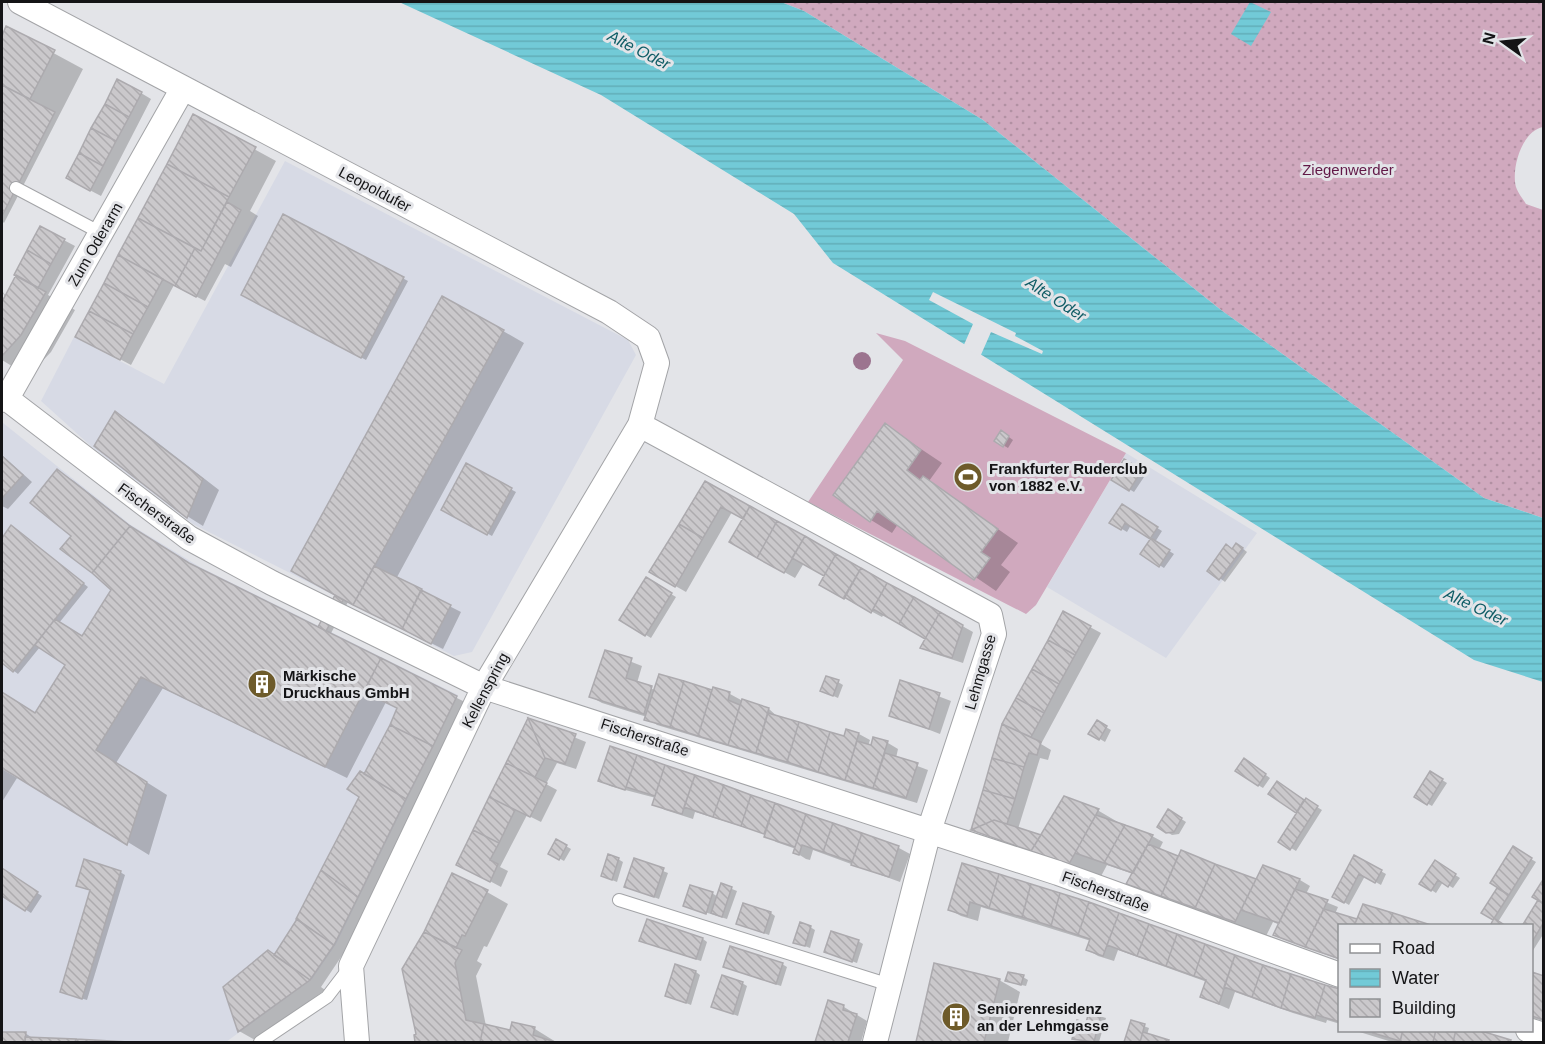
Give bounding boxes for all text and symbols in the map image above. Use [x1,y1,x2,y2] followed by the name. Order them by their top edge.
[1473,12,1533,72] north arrow
[604,27,674,73] water label: Alte Oder
[1479,30,1499,46] text: N
[1302,161,1394,178] park label: Ziegenwerder
[336,163,414,215] street label: Leopoldufer
[64,199,126,289] street label: Zum Oderarm
[1022,273,1090,325] water label: Alte Oder
[989,460,1147,494] place label: Frankfurter Ruderclub von 1882 e.V.
[952,461,984,493] sports icon: Frankfurter Ruderclub von 1882 e.V.
[115,479,199,547] street label: Fischerstraße
[1441,585,1511,629] water label: Alte Oder
[961,632,999,712] street label: Lehmgasse
[458,650,512,730] street label: Kellenspring
[283,667,410,701] place label: Märkische Druckhaus GmbH
[246,668,278,700] building icon: Märkische Druckhaus GmbH
[599,715,691,759] street label: Fischerstraße
[1060,867,1152,915] street label: Fischerstraße
[1338,924,1533,1032] legend
[1392,938,1435,958] text: Road
[1392,968,1439,988] text: Water
[1392,998,1456,1018] text: Building
[977,1000,1109,1034] place label: Seniorenresidenz an der Lehmgasse
[940,1001,972,1033] building icon: Seniorenresidenz an der Lehmgasse

